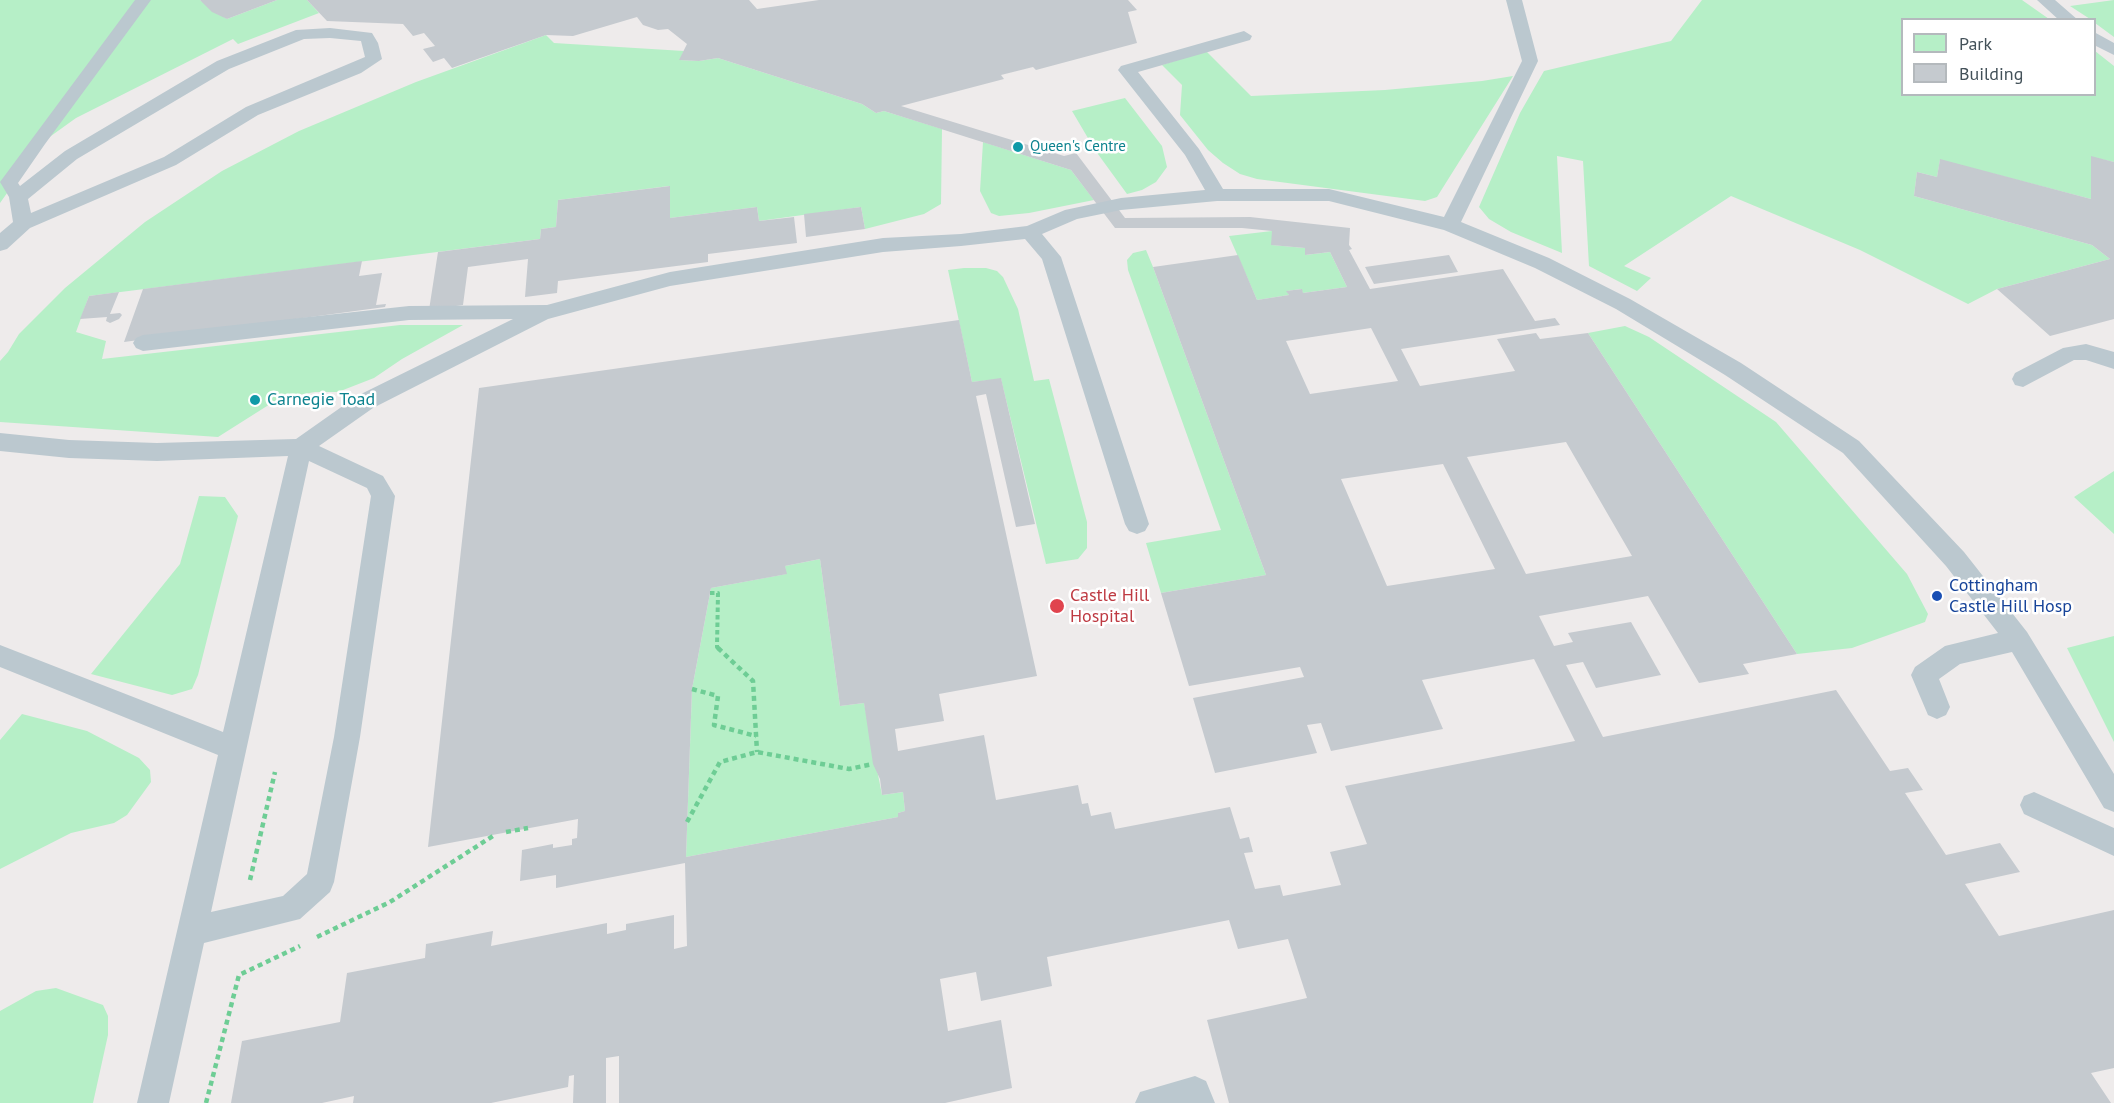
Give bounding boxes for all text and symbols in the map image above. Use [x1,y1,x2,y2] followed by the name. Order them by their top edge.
[1901,18,2096,96] legend
[1959,32,1992,55] text: Park
[1959,62,2023,85] text: Building
[1030,138,1126,156] place label: Queen's Centre
[1011,140,1025,154] marker: Queen's Centre
[267,389,375,411] place label: Carnegie Toad
[248,393,262,407] marker: Carnegie Toad
[1949,575,2072,618] place label: Cottingham Castle Hill Hosp
[1070,585,1149,628] place label: Castle Hill Hospital
[1930,589,1944,603] marker: Cottingham Castle Hill Hosp
[1048,597,1066,615] marker: Castle Hill Hospital

